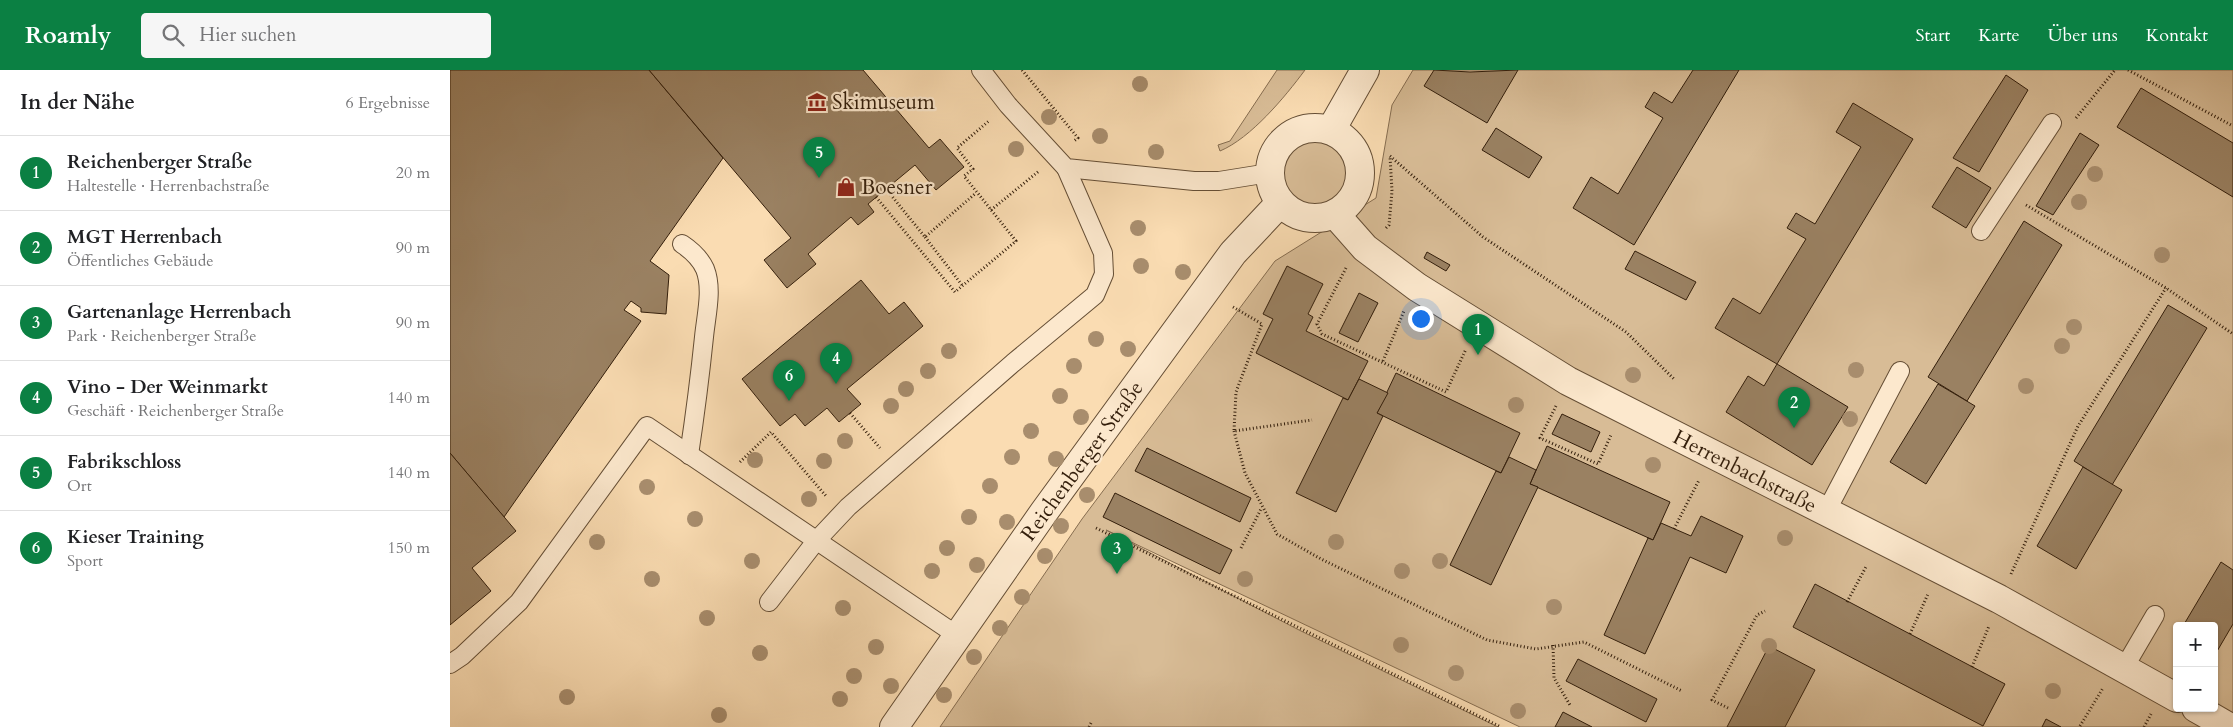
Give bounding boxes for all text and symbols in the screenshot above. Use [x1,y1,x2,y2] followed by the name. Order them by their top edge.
[141,13,491,58] search box
[25,19,111,52] text: Roamly
[159,21,187,49] icon: search
[199,22,297,48] text: Hier suchen
[1915,23,1950,48] text: Start
[1978,23,2020,48] text: Karte
[2048,23,2118,48] text: Über uns
[2146,23,2208,48] text: Kontakt
[20,88,135,117] text: In der Nähe
[832,88,935,117] place label: Skimuseum
[806,91,828,113] museum icon: Skimuseum
[345,92,430,114] text: 6 Ergebnisse
[803,137,835,178] pin: 5
[67,149,253,175] text: Reichenberger Straße
[32,162,40,184] text: 1
[396,162,430,184] text: 20 m
[861,173,933,202] place label: Boesner
[67,175,270,197] text: Haltestelle · Herrenbachstraße
[835,176,857,198] shop icon: Boesner
[67,224,222,250] text: MGT Herrenbach
[32,237,40,259] text: 2
[396,237,430,259] text: 90 m
[67,250,214,272] text: Öffentliches Gebäude
[67,299,291,325] text: Gartenanlage Herrenbach
[1408,306,1434,332] your location
[32,312,40,334] text: 3
[396,312,430,334] text: 90 m
[1462,314,1494,355] pin: 1
[67,325,256,347] text: Park · Reichenberger Straße
[820,343,852,384] pin: 4
[773,360,805,401] pin: 6
[67,374,268,400] text: Vino - Der Weinmarkt
[1014,375,1150,547] street label: Reichenberger Straße
[32,387,40,409] text: 4
[388,387,430,409] text: 140 m
[1778,387,1810,428] pin: 2
[67,400,284,422] text: Geschäft · Reichenberger Straße
[1668,423,1822,520] street label: Herrenbachstraße
[67,449,181,475] text: Fabrikschloss
[32,462,40,484] text: 5
[388,462,430,484] text: 140 m
[67,475,92,497] text: Ort
[67,524,204,550] text: Kieser Training
[1101,533,1133,574] pin: 3
[32,537,40,559] text: 6
[388,537,430,559] text: 150 m
[67,550,103,572] text: Sport
[2173,622,2218,712] map controls
[2173,622,2218,667] button: +
[2173,667,2218,712] button: −

